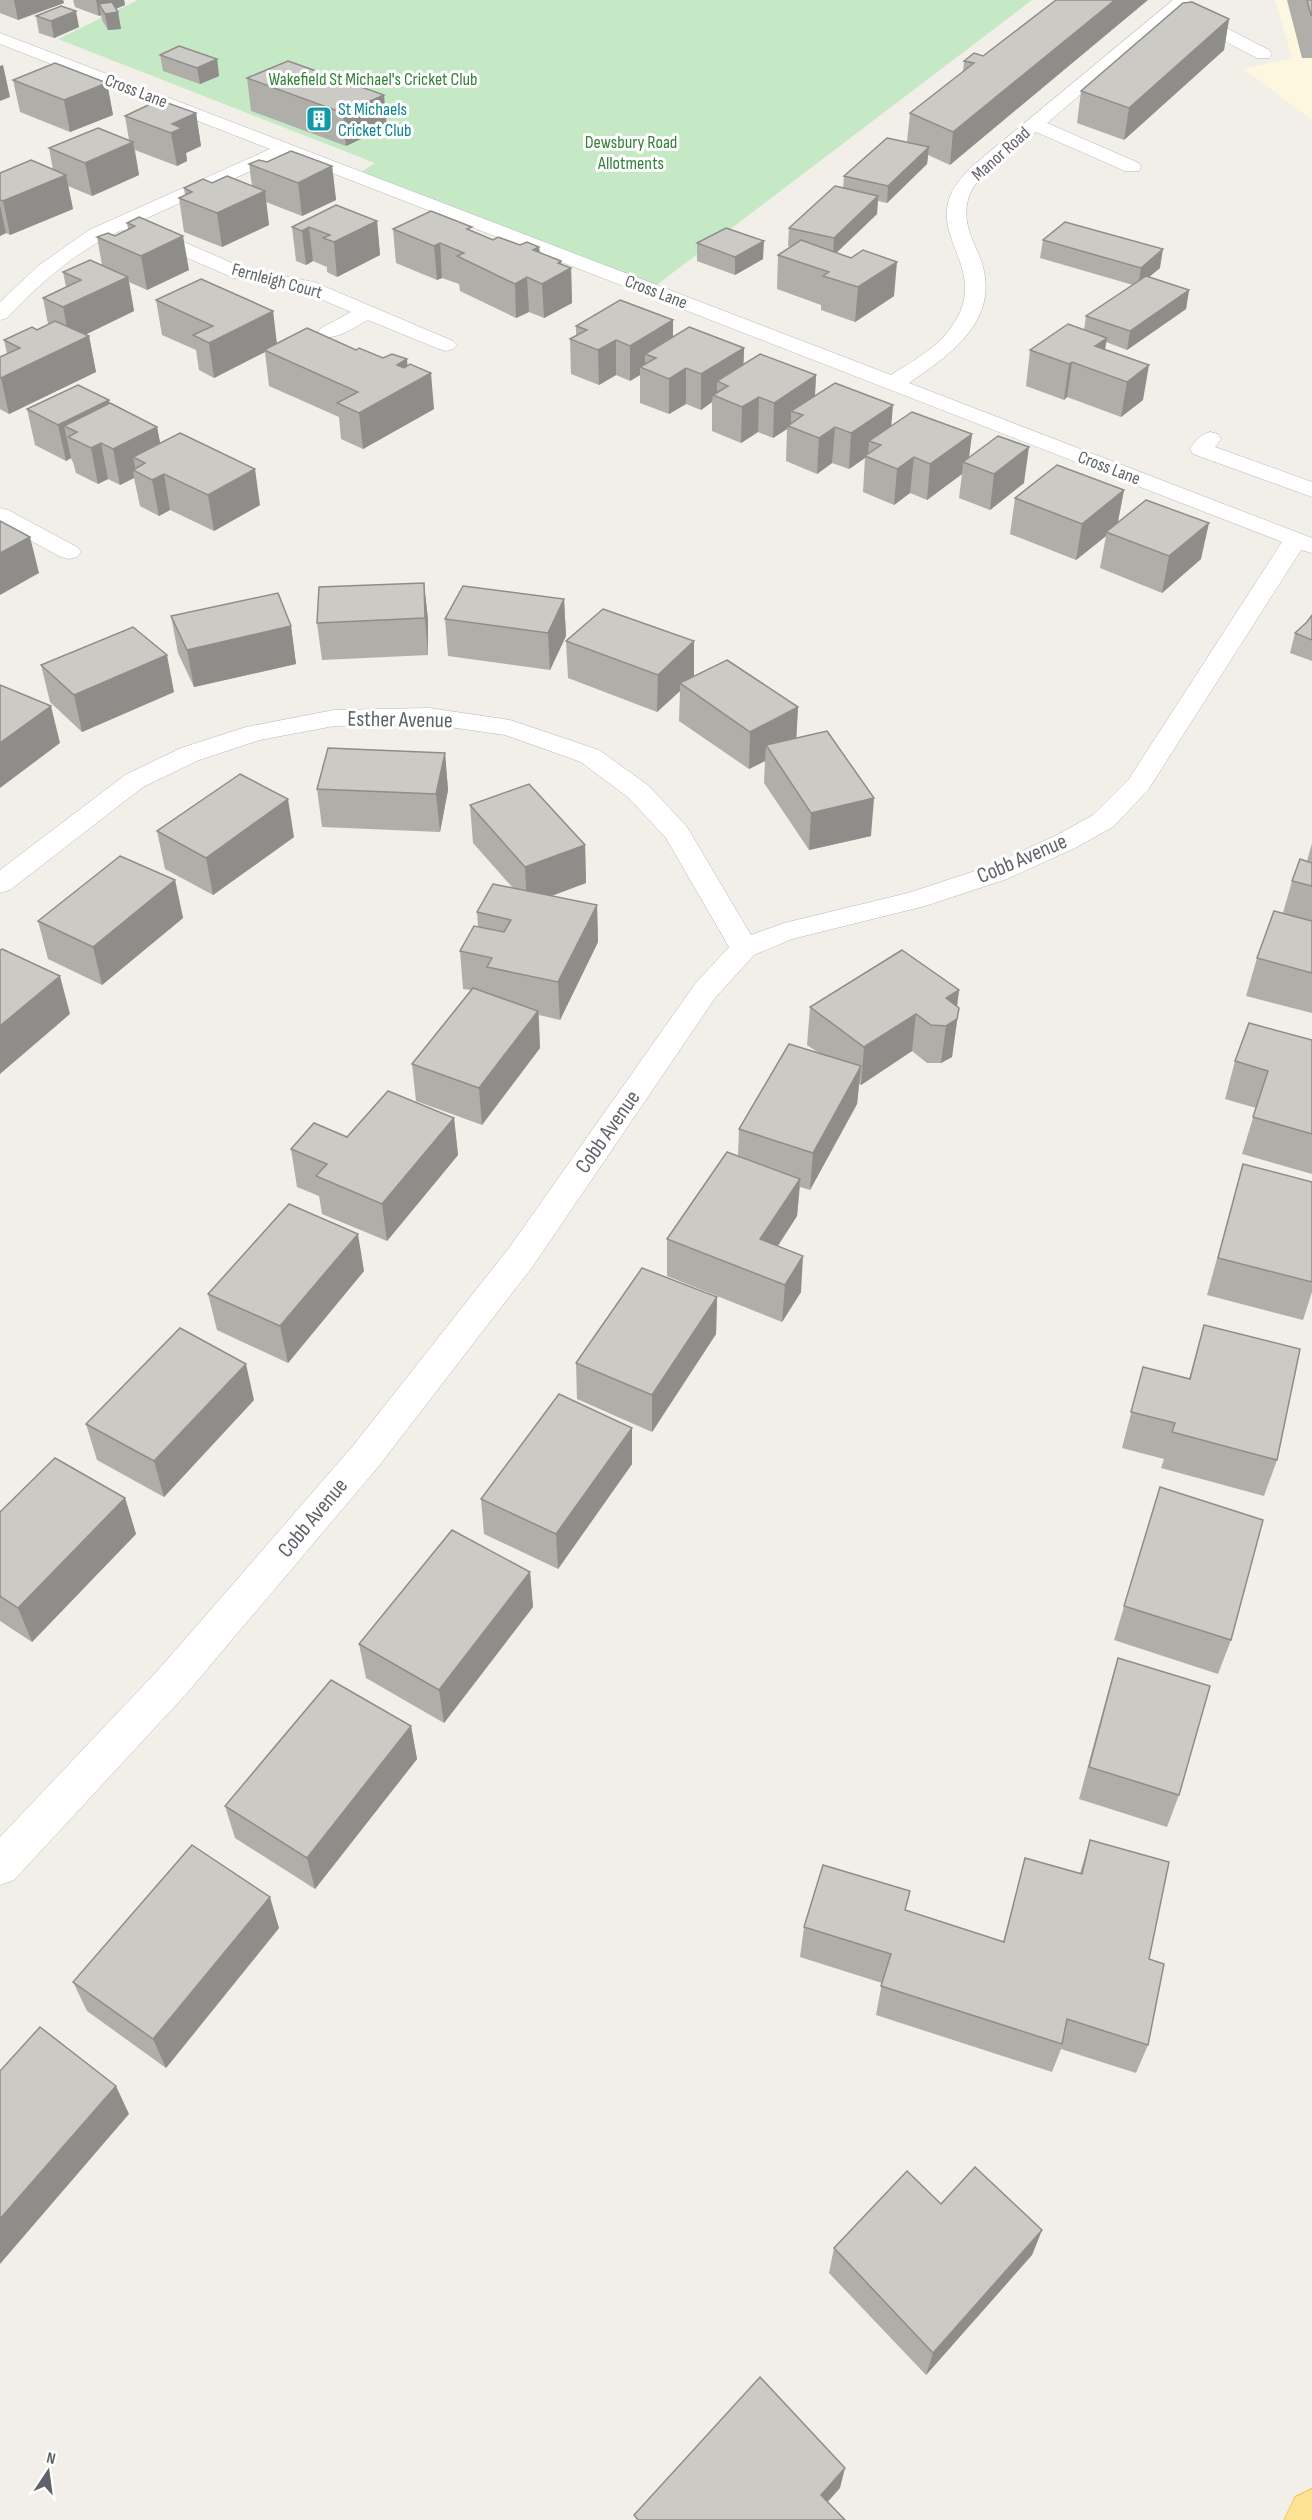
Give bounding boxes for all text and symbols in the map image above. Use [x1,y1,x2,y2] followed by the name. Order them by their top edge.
[268,69,478,90] park label: Wakefield St Michael's Cricket Club
[102,70,170,112] street label: Cross Lane
[338,99,412,141] place label: St Michaels Cricket Club
[304,104,334,134] building icon: St Michaels Cricket Club
[968,123,1034,185] street label: Manor Road
[585,132,677,174] park label: Dewsbury Road Allotments
[229,259,325,303] street label: Fernleigh Court
[622,271,690,313] street label: Cross Lane
[1075,447,1143,489] street label: Cross Lane
[347,706,453,734] street label: Esther Avenue
[973,828,1071,890] street label: Cobb Avenue
[570,1085,646,1179] street label: Cobb Avenue
[272,1473,354,1563] street label: Cobb Avenue
[18,2442,78,2502] north arrow
[45,2449,57,2469] text: N

